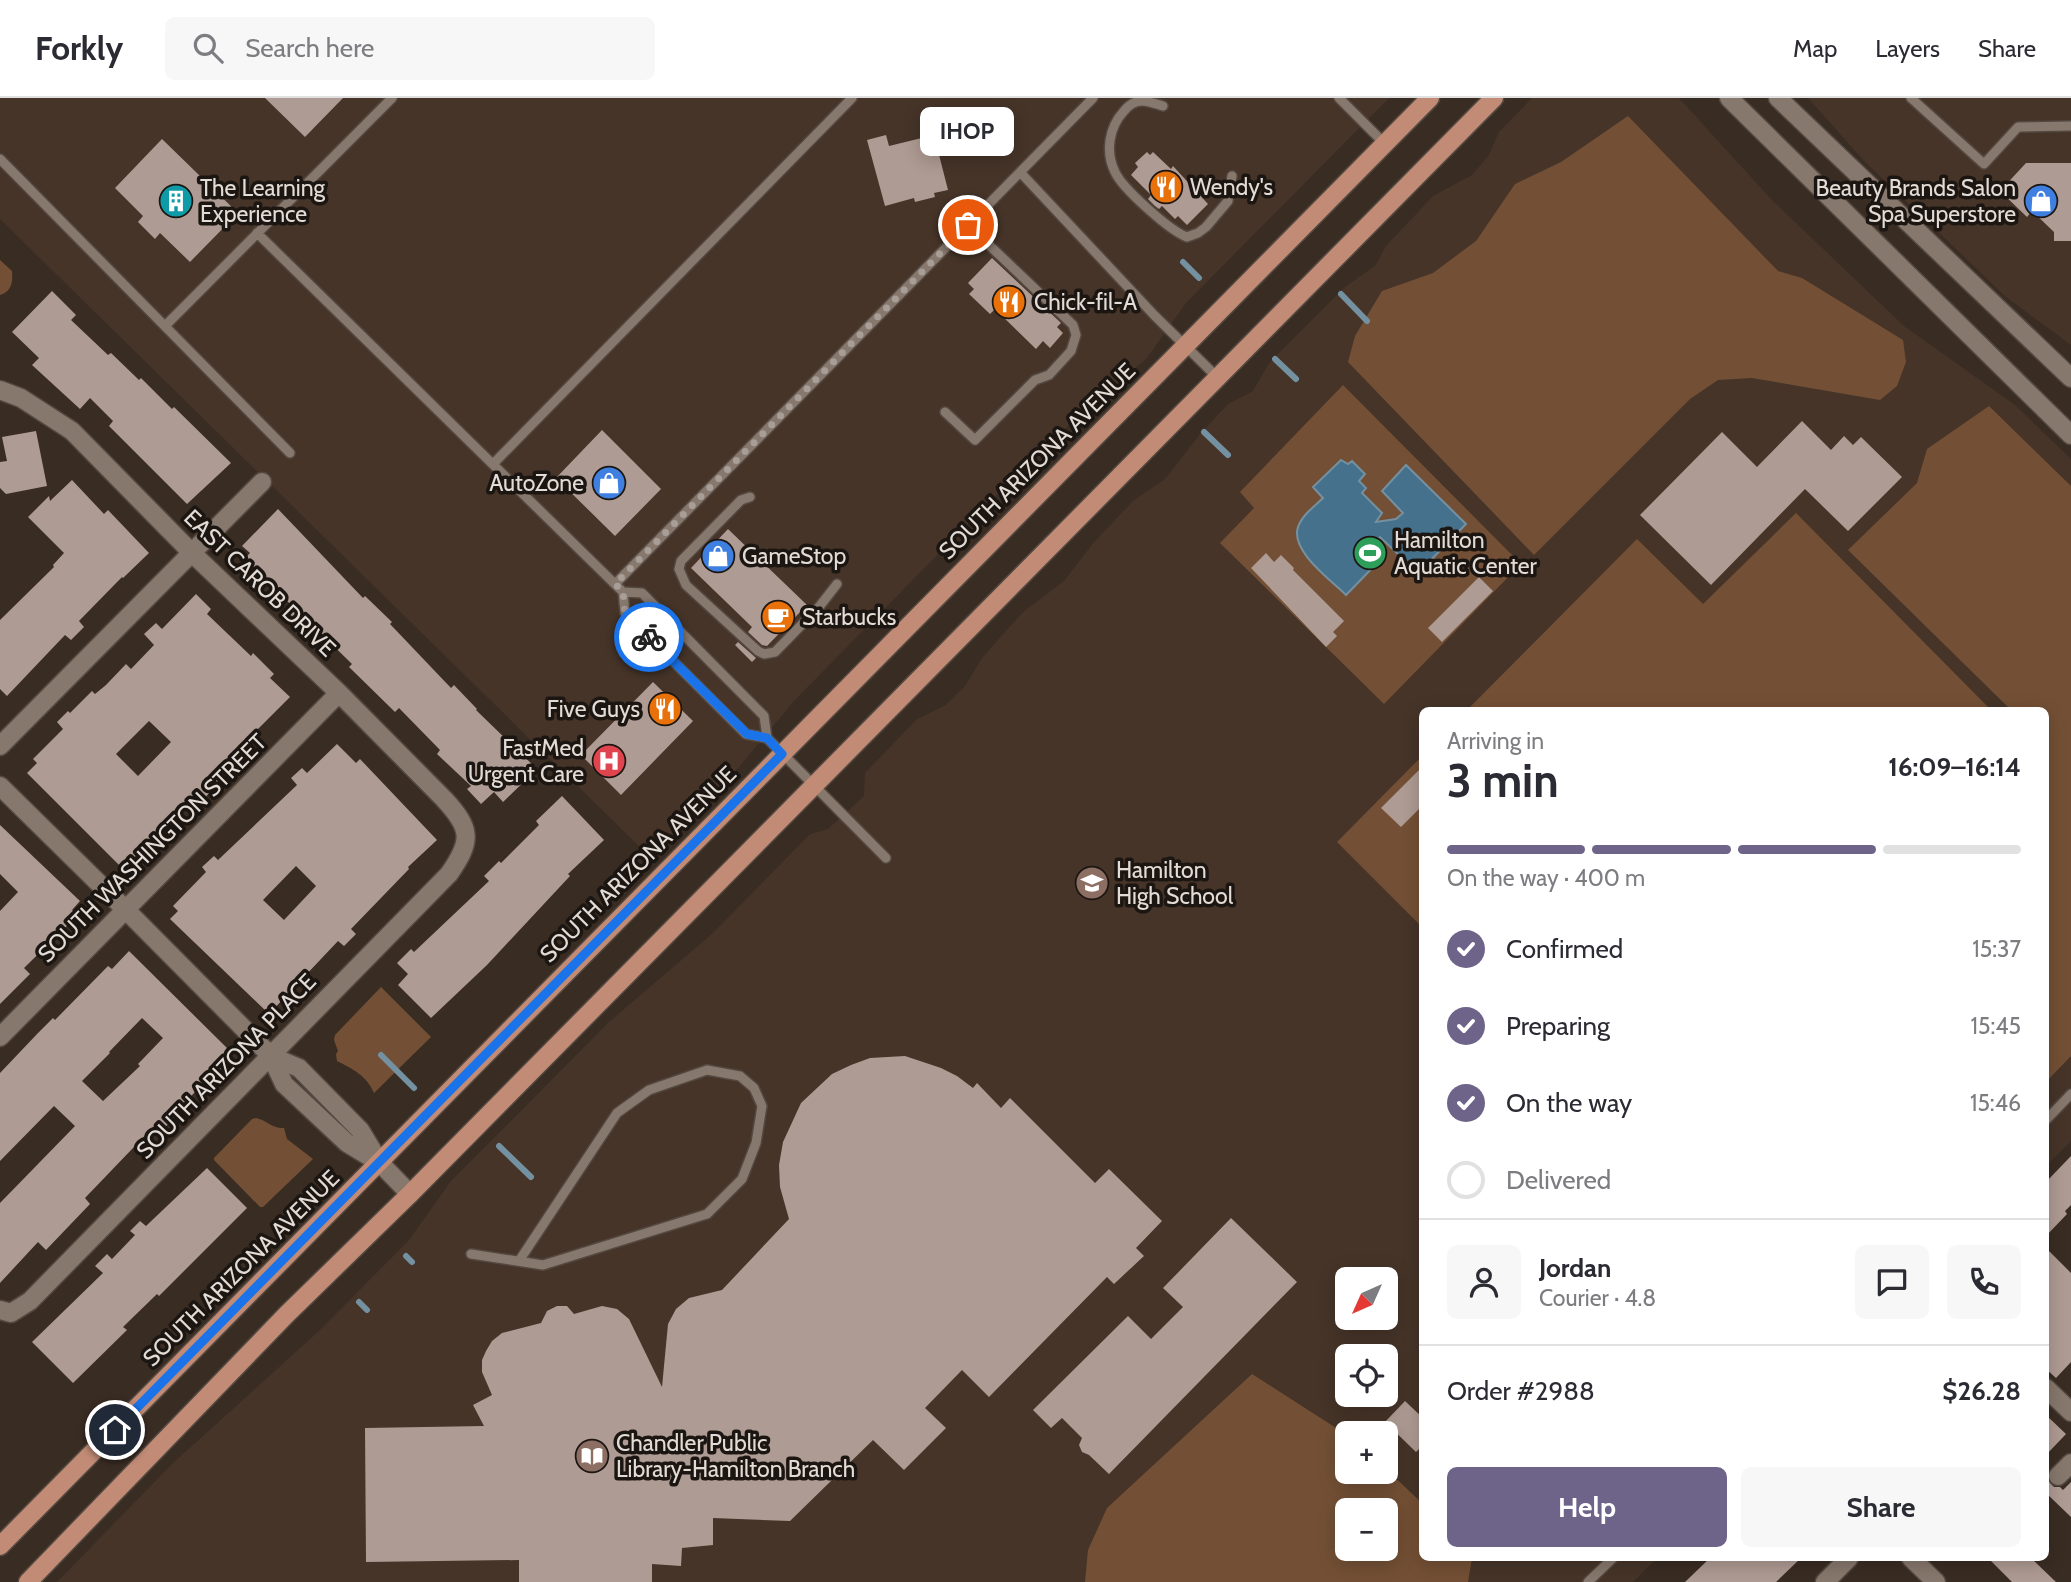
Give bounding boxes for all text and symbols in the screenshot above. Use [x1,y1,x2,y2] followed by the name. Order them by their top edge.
[165,17,655,80] search box
[35,28,123,68] text: Forkly
[189,29,227,67] icon: search
[245,32,374,64] text: Search here
[1793,34,1837,63] text: Map
[1875,34,1940,63] text: Layers
[1978,34,2036,63] text: Share
[921,106,1015,155] callout: IHOP
[940,117,994,145] text: IHOP
[1147,168,1185,206] restaurant icon: Wendy's
[1190,173,1273,201] place label: Wendy's
[200,174,326,228] place label: The Learning Experience
[1816,174,2016,228] place label: Beauty Brands Salon Spa Superstore
[157,182,195,220] building icon: The Learning Experience
[2022,182,2060,220] shop icon: Beauty Brands Salon Spa Superstore
[938,195,998,255] pin
[949,206,987,244] icon: bag
[990,283,1028,321] restaurant icon: Chick-fil-A
[1034,288,1137,316] place label: Chick-fil-A
[933,357,1141,565] street label: SOUTH ARIZONA AVENUE
[590,464,628,502] shop icon: AutoZone
[489,469,584,497] place label: AutoZone
[178,504,342,662] street label: EAST CAROB DRIVE
[1394,526,1538,580] place label: Hamilton Aquatic Center
[1351,534,1389,572] sports icon: Hamilton Aquatic Center
[699,537,737,575] shop icon: GameStop
[742,542,846,570] place label: GameStop
[759,598,797,636] cafe icon: Starbucks
[614,602,684,672] courier
[802,603,896,631] place label: Starbucks
[630,618,668,656] icon: bike
[646,690,684,728] restaurant icon: Five Guys
[547,695,640,723] place label: Five Guys
[1447,727,1544,755] text: Arriving in
[32,728,272,968] street label: SOUTH WASHINGTON STREET
[468,734,584,788] place label: FastMed Urgent Care
[590,742,628,780] hospital icon: FastMed Urgent Care
[1888,751,2021,783] text: 16:09–16:14
[1447,753,1559,809] text: 3 min
[534,760,742,968] street label: SOUTH ARIZONA AVENUE
[1116,856,1234,910] place label: Hamilton High School
[1073,864,1111,902] school or university icon: Hamilton High School
[1447,864,1645,892] text: On the way · 400 m
[1447,930,1485,968] icon: check
[1506,933,1623,965] text: Confirmed
[1972,935,2021,963] text: 15:37
[130,968,322,1164] street label: SOUTH ARIZONA PLACE
[1447,1007,1485,1045] icon: check
[1506,1010,1610,1042] text: Preparing
[1971,1012,2021,1040] text: 15:45
[1447,1084,1485,1122] icon: check
[1506,1087,1632,1119] text: On the way
[1970,1089,2021,1117] text: 15:46
[137,1164,345,1372] street label: SOUTH ARIZONA AVENUE
[1506,1164,1611,1196] text: Delivered
[1447,1245,1521,1319] button: person
[1855,1245,1929,1319] button: chat
[1947,1245,2021,1319] button: phone
[1539,1252,1611,1284] text: Jordan
[1335,1267,1398,1330] north arrow
[1335,1267,1398,1561] map controls
[1539,1284,1656,1312] text: Courier · 4.8
[1335,1344,1398,1407] button: locate
[1447,1375,1595,1407] text: Order #2988
[1942,1375,2021,1407] text: $26.28
[85,1400,145,1460] pin
[96,1411,134,1449] icon: home
[1335,1421,1398,1484] button: +
[616,1429,855,1483] place label: Chandler Public Library-Hamilton Branch
[573,1437,611,1475] library icon: Chandler Public Library-Hamilton Branch
[1447,1467,1727,1547] button: Help
[1741,1467,2021,1547] button: Share
[1335,1498,1398,1561] button: −

